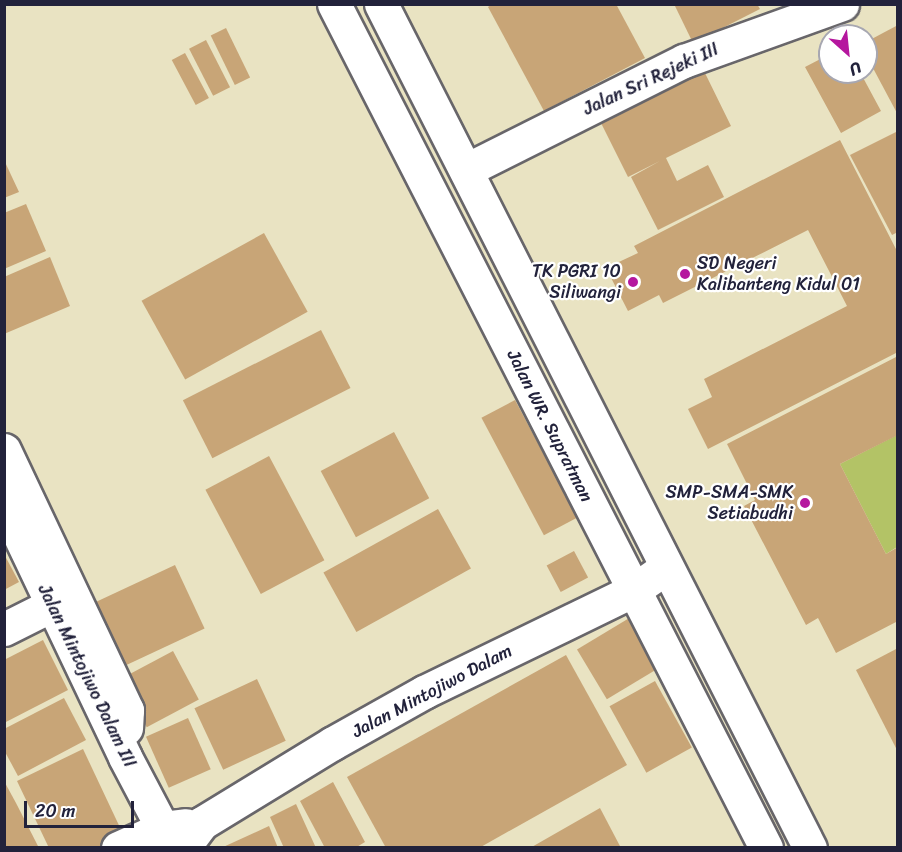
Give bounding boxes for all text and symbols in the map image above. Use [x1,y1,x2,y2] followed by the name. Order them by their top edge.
[818,24,878,84] north arrow
[580,38,722,120] street label: Jalan Sri Rejeki III
[844,53,867,84] text: U
[697,253,860,296] place label: SD Negeri Kalibanteng Kidul 01
[532,261,621,304] place label: TK PGRI 10 Siliwangi
[678,267,692,281] marker: SD Negeri Kalibanteng Kidul 01
[626,275,640,289] marker: TK PGRI 10 Siliwangi
[502,346,598,506] street label: Jalan WR. Supratman
[666,482,793,524] place label: SMP-SMA-SMK Setiabudhi
[798,496,812,510] marker: SMP-SMA-SMK Setiabudhi
[34,582,140,770] street label: Jalan Mintojiwo Dalam III
[349,640,515,742] street label: Jalan Mintojiwo Dalam
[27,789,136,827] scale bar
[35,795,75,827] text: 20 m

